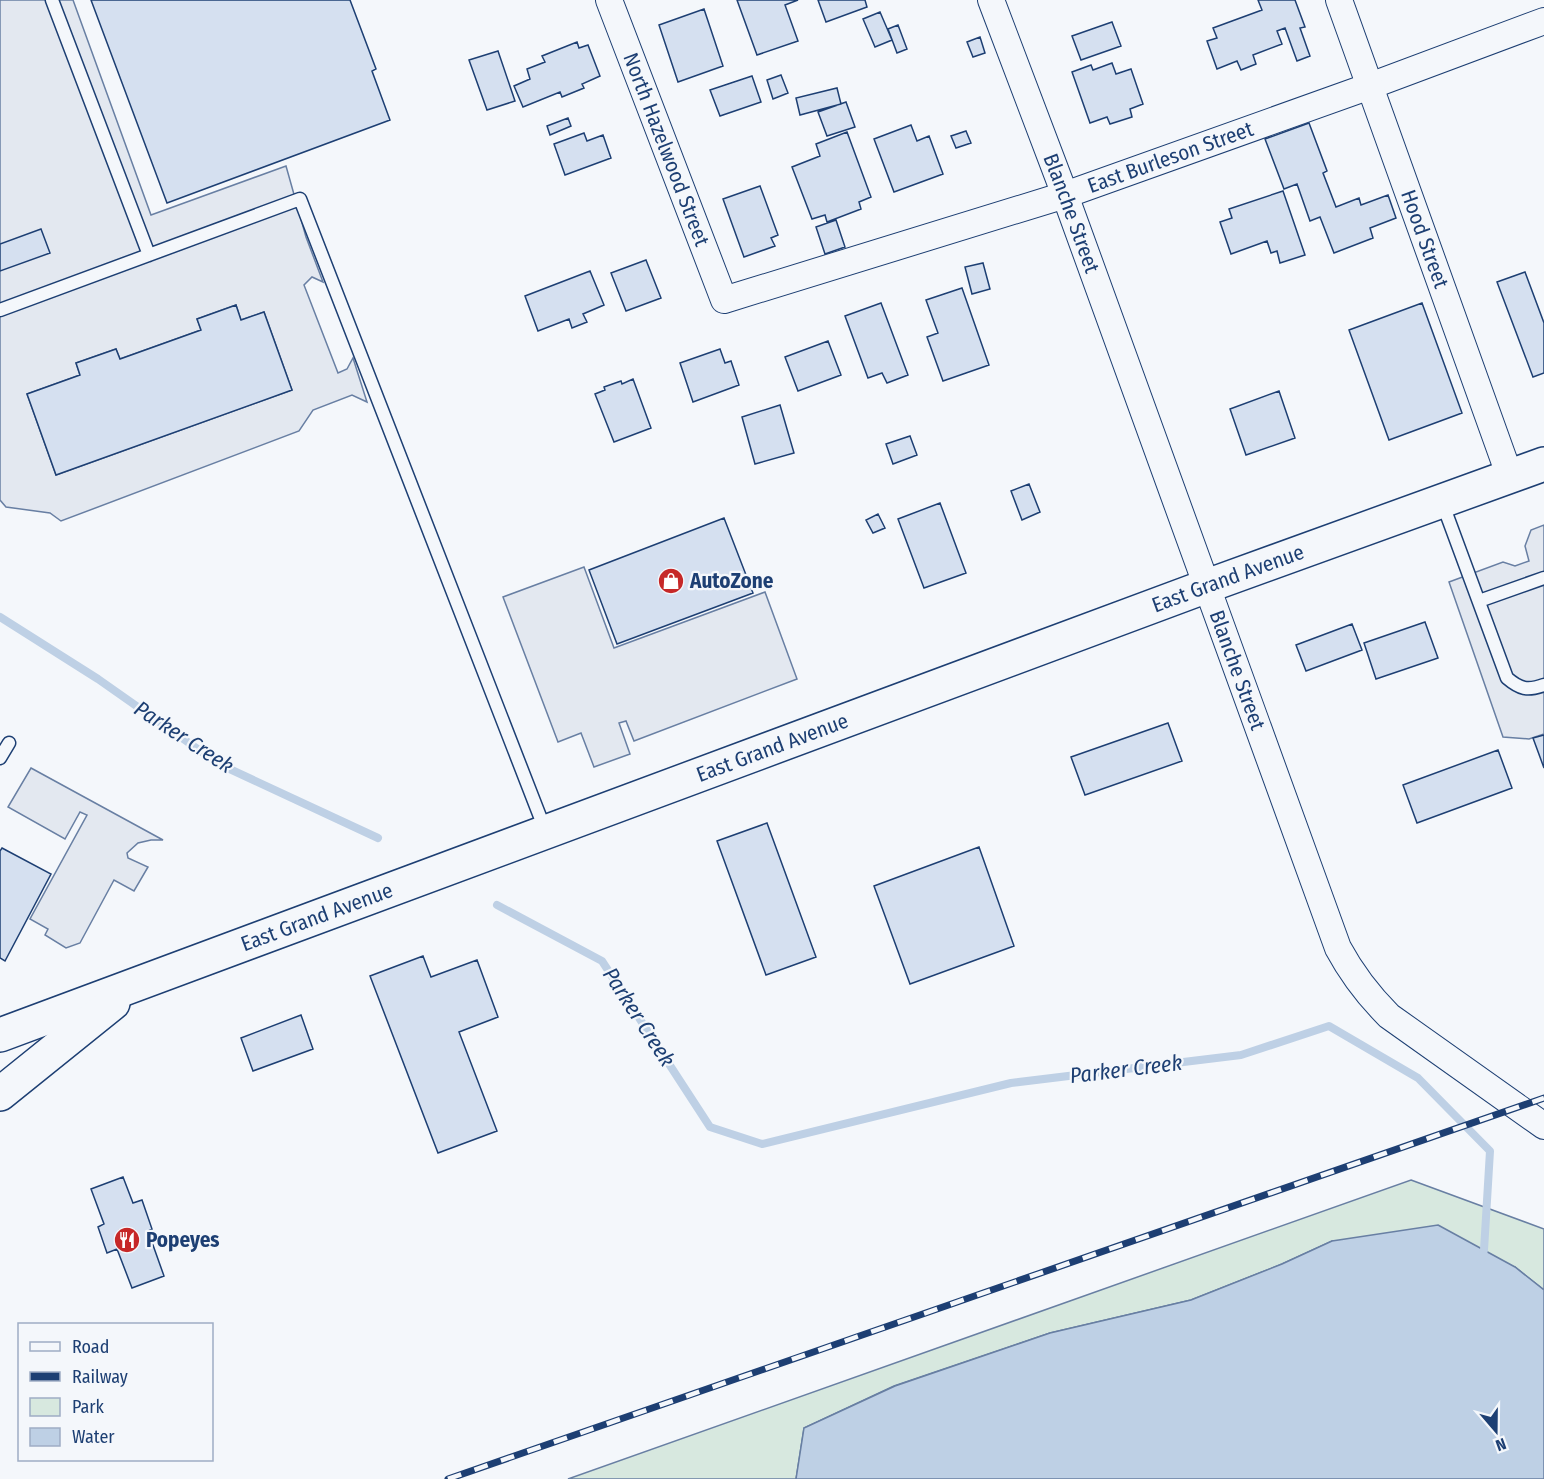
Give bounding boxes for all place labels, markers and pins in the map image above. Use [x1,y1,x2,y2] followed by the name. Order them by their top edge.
[656,566,686,596] shop icon: AutoZone
[689,568,774,594] place label: AutoZone
[112,1225,142,1255] restaurant icon: Popeyes
[146,1227,220,1253] place label: Popeyes

